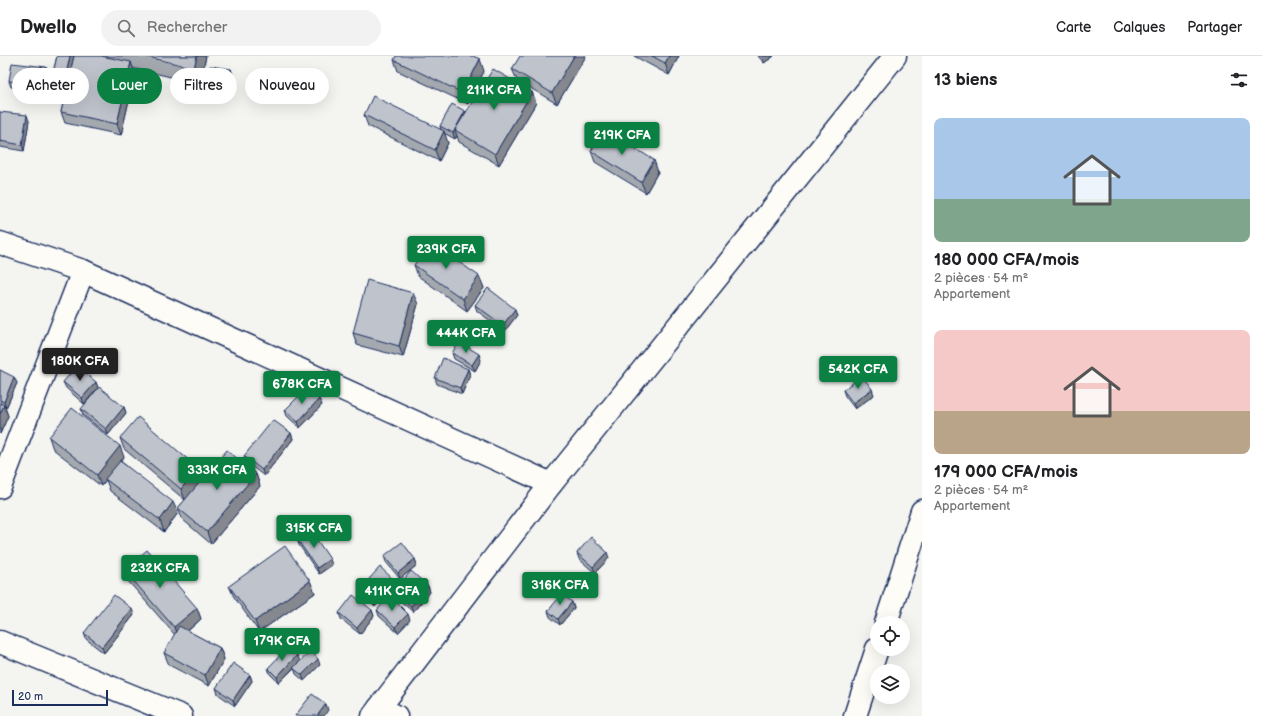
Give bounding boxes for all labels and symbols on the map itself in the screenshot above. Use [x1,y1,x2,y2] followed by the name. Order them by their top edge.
[453,77,535,111] pin: 211K CFA
[581,122,663,156] pin: 219K CFA
[405,236,487,270] pin: 239K CFA
[425,320,507,354] pin: 444K CFA
[39,348,121,382] pin: 180K CFA
[817,356,899,390] pin: 542K CFA
[261,371,343,405] pin: 678K CFA
[176,457,258,491] pin: 333K CFA
[273,515,355,549] pin: 315K CFA
[119,555,201,589] pin: 232K CFA
[519,572,601,606] pin: 316K CFA
[351,578,433,612] pin: 411K CFA
[241,628,323,662] pin: 179K CFA
[12,688,108,707] scale bar

